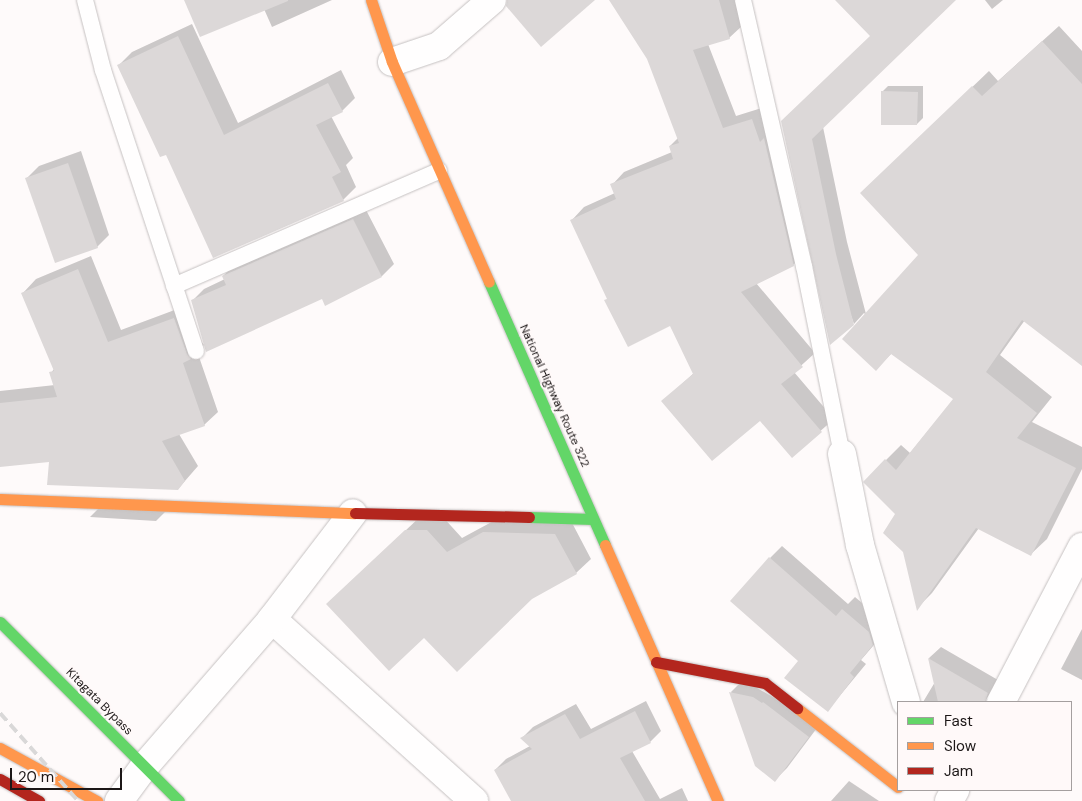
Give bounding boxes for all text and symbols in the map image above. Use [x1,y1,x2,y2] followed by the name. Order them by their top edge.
[516,322,592,470] street label: National Highway Route 322
[63,666,135,738] street label: Kitagata Bypass
[897,701,1072,791] legend
[944,711,973,731] text: Fast
[944,736,976,756] text: Slow
[12,758,125,790] scale bar
[944,761,973,781] text: Jam
[18,767,54,787] text: 20 m

